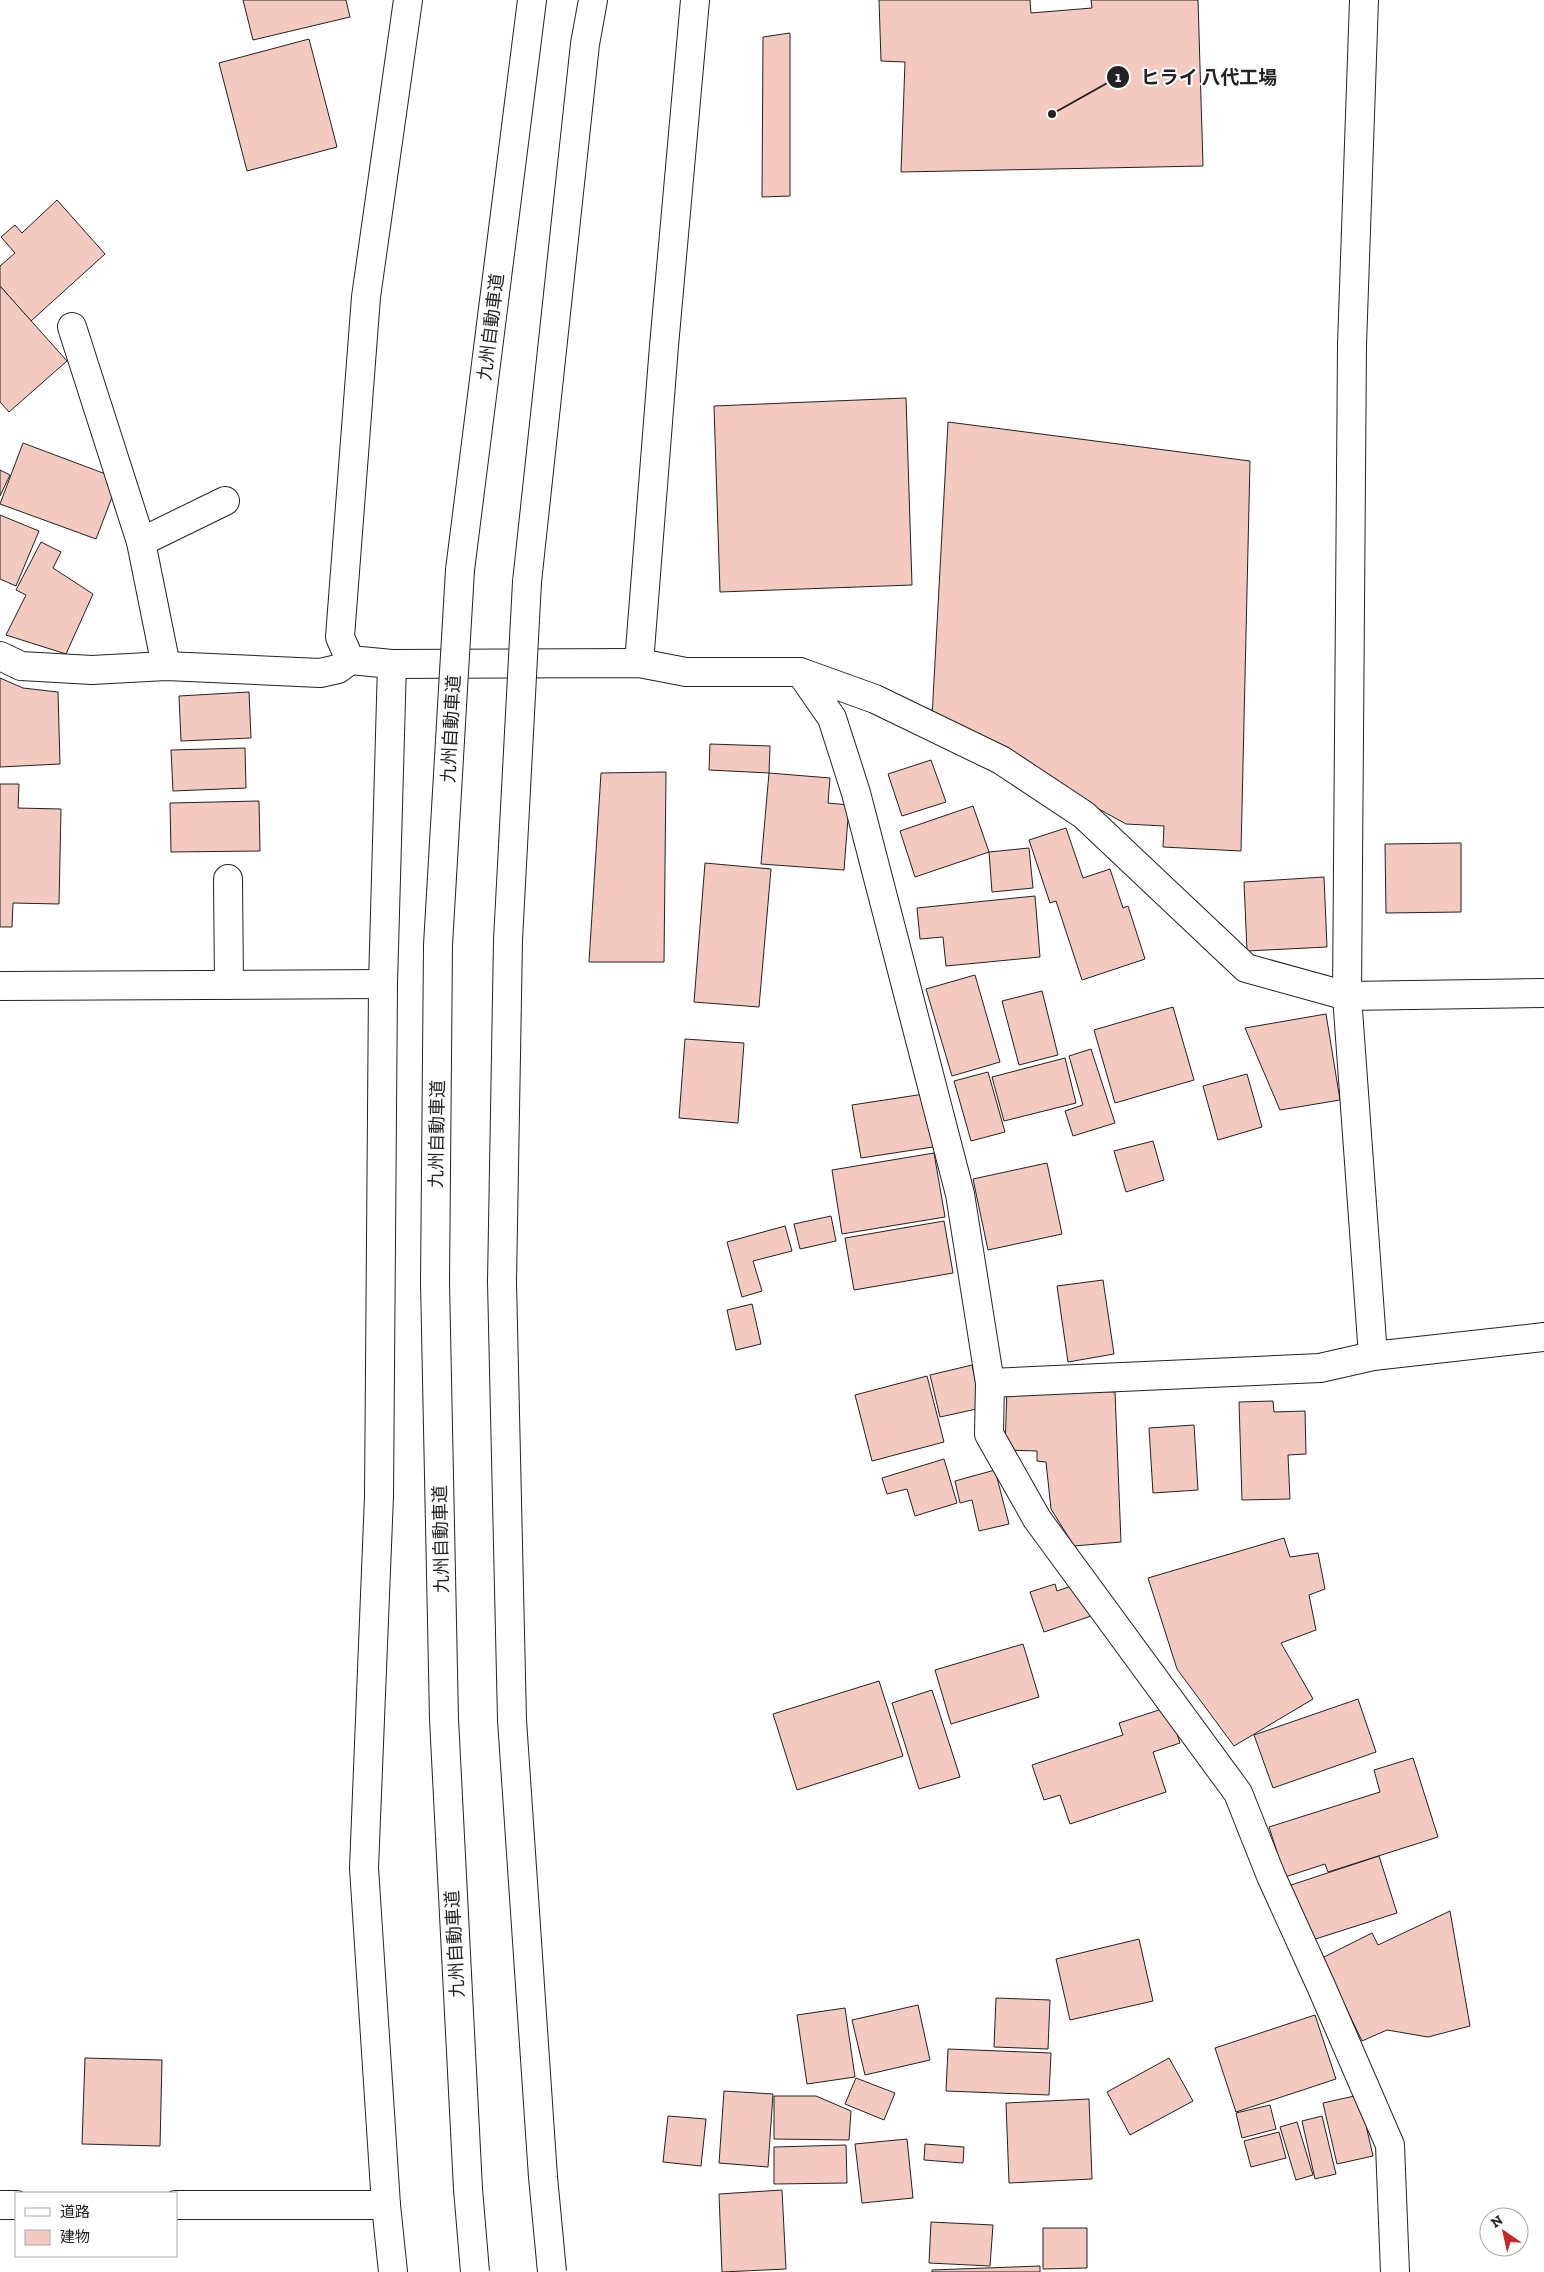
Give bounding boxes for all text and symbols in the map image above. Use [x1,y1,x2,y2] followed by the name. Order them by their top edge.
[1106,60,1287,94] callout: ヒライ 八代工場
[1141,66,1277,89] text: ヒライ 八代工場
[1115,68,1121,86] text: 1
[474,272,508,382] street label: 九州自動車道
[437,674,465,784] street label: 九州自動車道
[425,1080,449,1188] street label: 九州自動車道
[429,1485,453,1593] street label: 九州自動車道
[441,1889,469,1999] street label: 九州自動車道
[15,2192,178,2257] legend
[60,2203,90,2221] text: 道路
[1479,2207,1529,2257] north arrow
[1488,2211,1506,2232] text: N
[60,2228,90,2246] text: 建物

